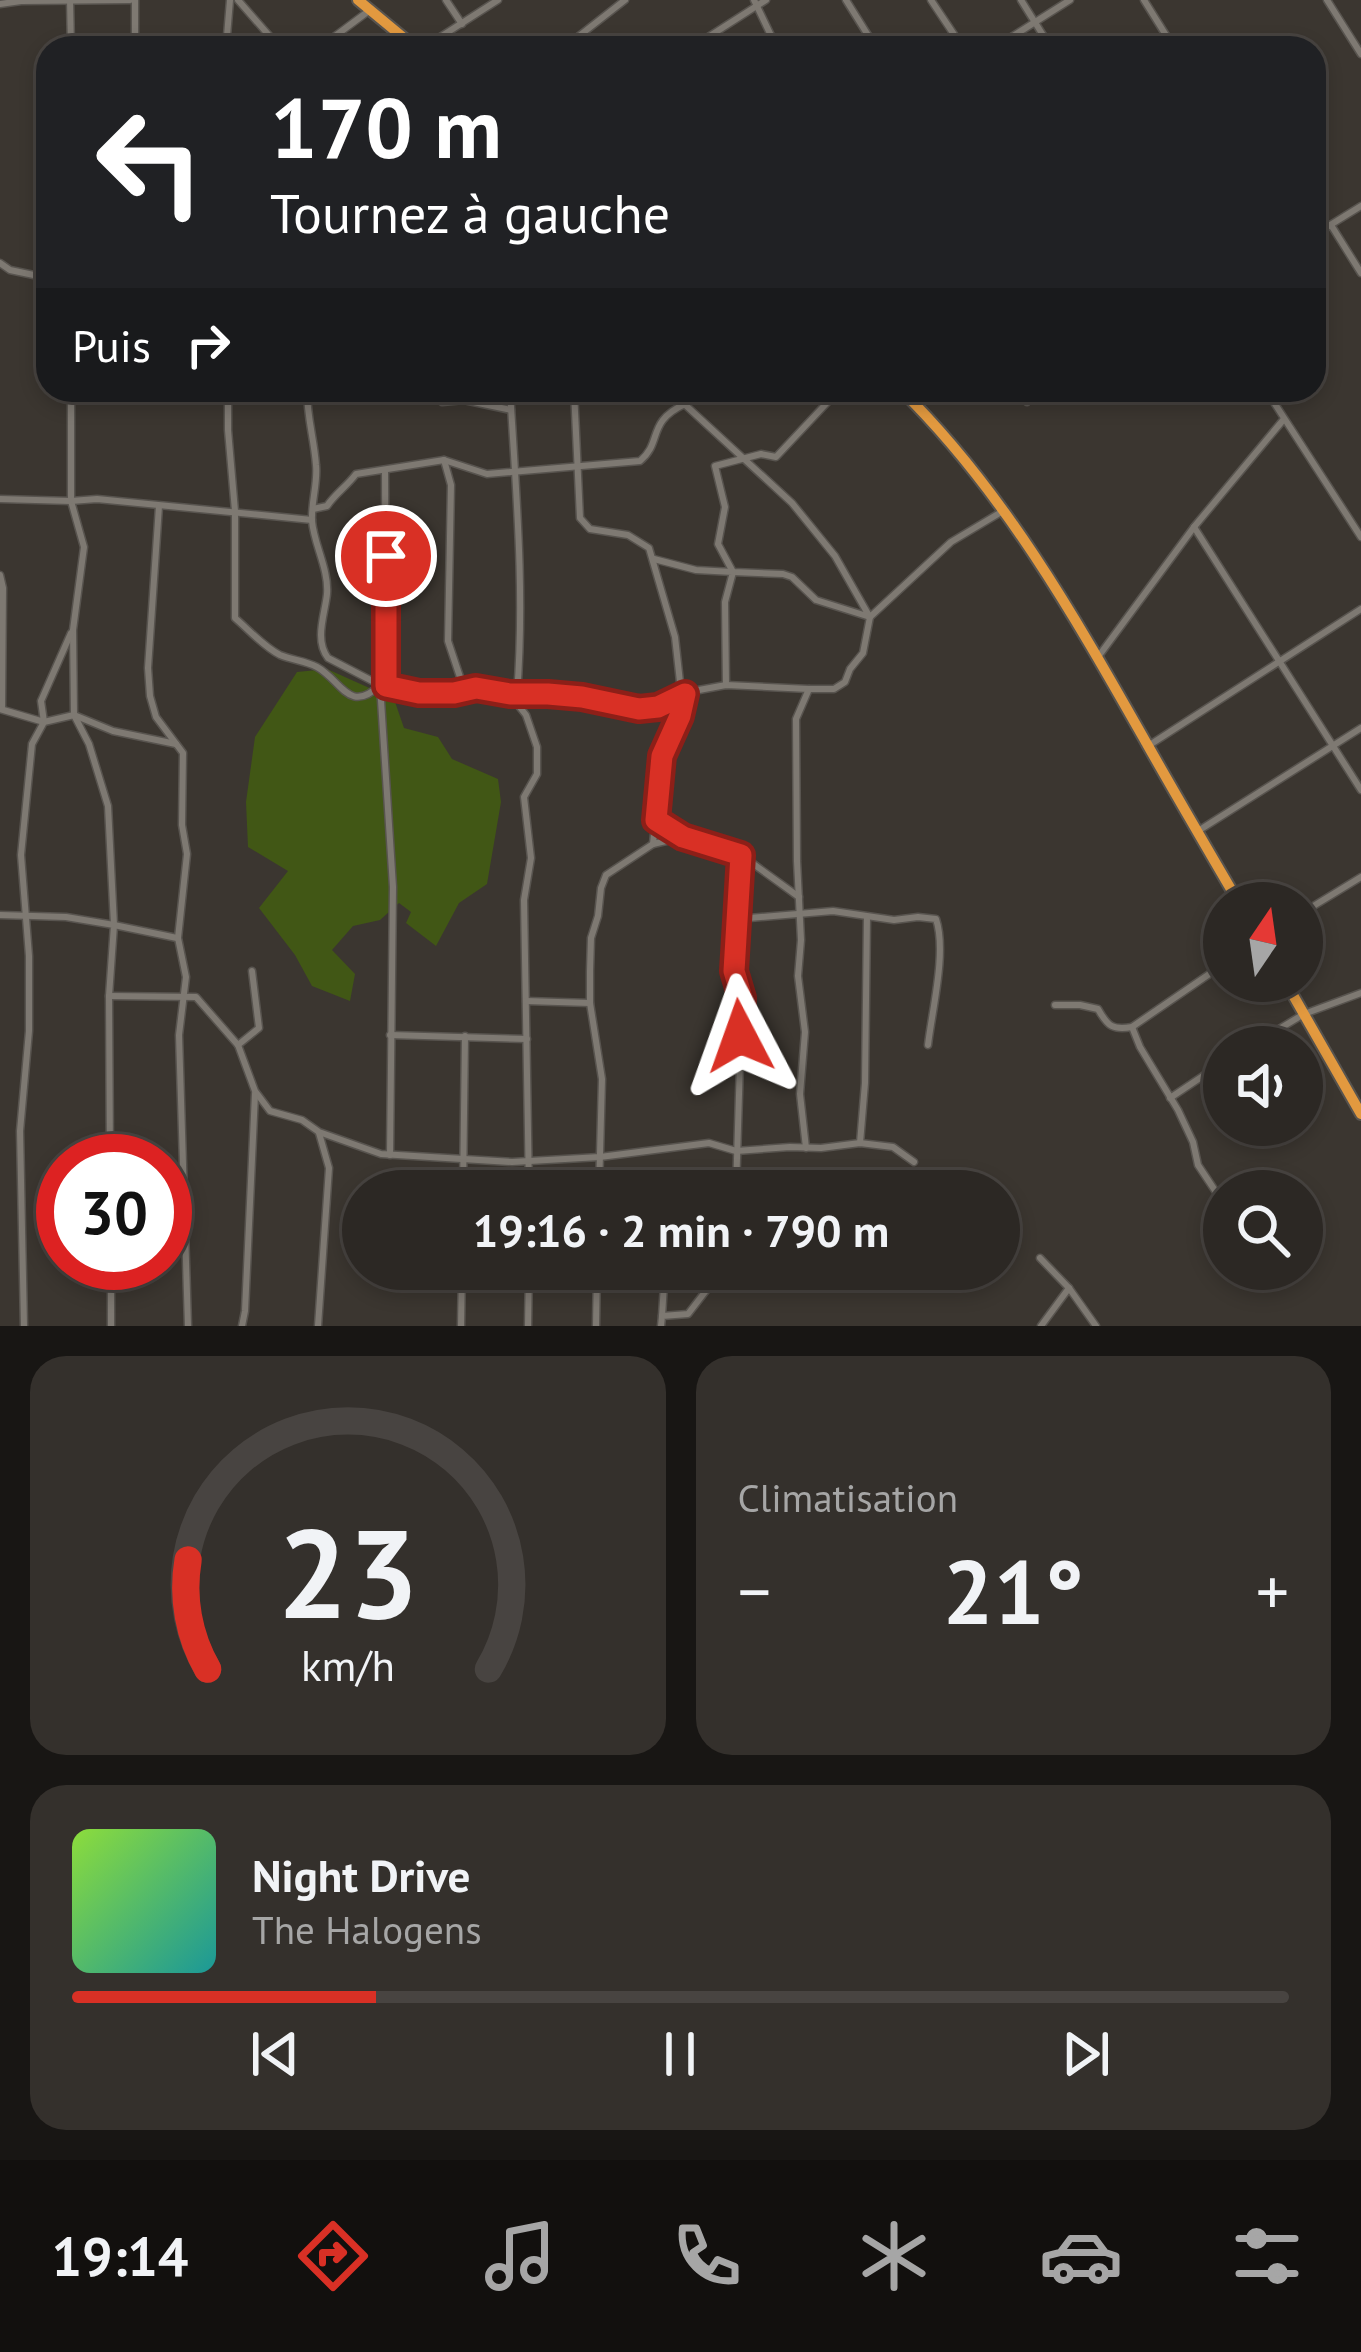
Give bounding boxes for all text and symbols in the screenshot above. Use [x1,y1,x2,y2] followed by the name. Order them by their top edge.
[270,72,502,181] text: 170 m
[72,84,228,240] icon: left
[270,178,670,248] text: Tournez à gauche
[175,312,241,378] icon: right
[72,316,151,374] text: Puis
[335,505,437,607] pin
[353,523,419,589] icon: arrive
[1203,882,1323,1002] north arrow
[1203,882,1323,1290] map controls
[677,973,803,1099] position arrow
[1203,1026,1323,1146] button: sound
[36,1134,192,1290] speed limit sign: 30
[1203,1170,1323,1290] button: search
[473,1201,889,1259] text: 19:16 · 2 min · 790 m
[738,1472,958,1523] text: Climatisation
[277,1491,419,1652] text: 23
[943,1532,1084,1649] text: 21°
[738,1548,771,1633] text: −
[1256,1548,1289,1633] text: +
[301,1636,395,1692] text: km/h
[252,1846,470,1904] text: Night Drive
[252,1904,482,1955] text: The Halogens
[242,2021,308,2087] icon: previous
[647,2021,713,2087] icon: pause
[1053,2021,1119,2087] icon: next
[291,2214,375,2298] icon: directions
[478,2214,562,2298] icon: music
[665,2214,749,2298] icon: phone
[852,2214,936,2298] icon: climate
[1039,2214,1123,2298] icon: car
[1225,2214,1309,2298] icon: filters
[51,2221,188,2291] text: 19:14

